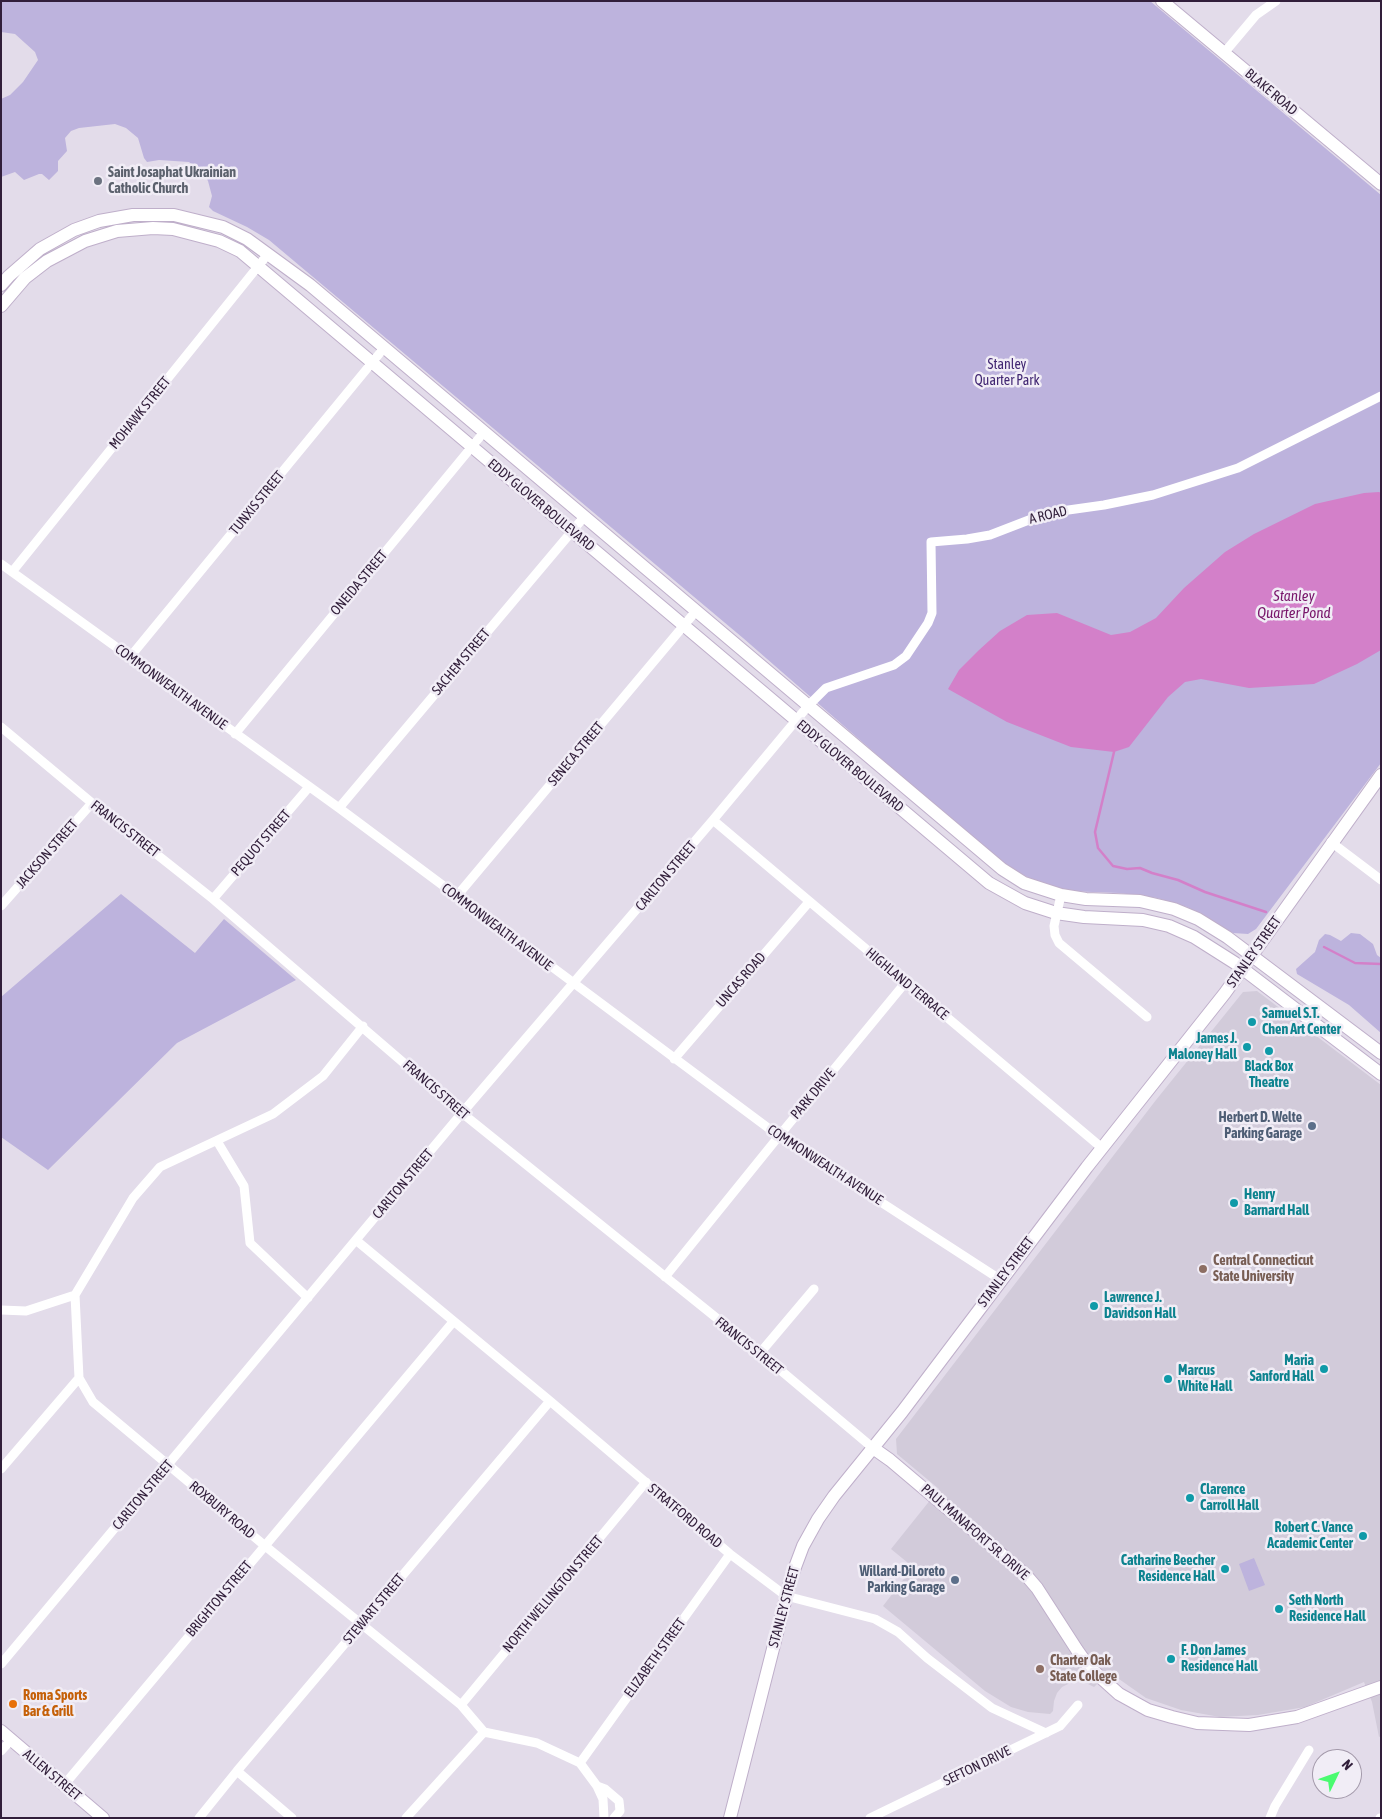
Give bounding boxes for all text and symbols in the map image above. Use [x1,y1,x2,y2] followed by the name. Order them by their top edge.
[1241,65,1301,119] street label: BLAKE ROAD
[108,165,236,198] place label: Saint Josaphat Ukrainian Catholic Church
[92,175,104,187] marker: Saint Josaphat Ukrainian Catholic Church
[974,357,1040,390] park label: Stanley Quarter Park
[106,373,174,453] street label: MOHAWK STREET
[484,455,598,555] street label: EDDY GLOVER BOULEVARD
[226,468,288,538] street label: TUNXIS STREET
[1027,502,1069,528] street label: A ROAD
[327,547,391,619] street label: ONEIDA STREET
[1257,587,1331,622] water label: Stanley Quarter Pond
[428,625,494,699] street label: SACHEM STREET
[112,641,230,733] street label: COMMONWEALTH AVENUE
[793,716,907,816] street label: EDDY GLOVER BOULEVARD
[544,719,608,789] street label: SENECA STREET
[87,797,163,861] street label: FRANCIS STREET
[228,806,294,880] street label: PEQUOT STREET
[13,816,81,892] street label: JACKSON STREET
[632,838,700,914] street label: CARLTON STREET
[438,880,556,974] street label: COMMONWEALTH AVENUE
[1223,913,1285,991] street label: STANLEY STREET
[862,945,952,1023] street label: HIGHLAND TERRACE
[713,949,769,1011] street label: UNCAS ROAD
[1262,1006,1341,1038] place label: Samuel S.T. Chen Art Center
[1246,1016,1258,1028] marker: Samuel S.T. Chen Art Center
[1168,1031,1237,1064] place label: James J. Maloney Hall
[1241,1041,1253,1053] marker: James J. Maloney Hall
[1263,1045,1275,1057] marker: Black Box Theatre
[399,1057,473,1123] street label: FRANCIS STREET
[1245,1059,1293,1092] place label: Black Box Theatre
[787,1066,839,1122] street label: PARK DRIVE
[1218,1110,1302,1142] place label: Herbert D. Welte Parking Garage
[1306,1120,1318,1132] marker: Herbert D. Welte Parking Garage
[764,1121,886,1209] street label: COMMONWEALTH AVENUE
[369,1146,437,1222] street label: CARLTON STREET
[1244,1187,1309,1220] place label: Henry Barnard Hall
[1228,1197,1240,1209] marker: Henry Barnard Hall
[974,1234,1038,1310] street label: STANLEY STREET
[1213,1253,1314,1285] place label: Central Connecticut State University
[1197,1263,1209,1275] marker: Central Connecticut State University
[1104,1290,1176,1322] place label: Lawrence J. Davidson Hall
[1088,1300,1100,1312] marker: Lawrence J. Davidson Hall
[712,1314,786,1378] street label: FRANCIS STREET
[1250,1353,1314,1385] place label: Maria Sanford Hall
[1178,1363,1232,1395] place label: Marcus White Hall
[1318,1363,1330,1375] marker: Maria Sanford Hall
[1162,1373,1174,1385] marker: Marcus White Hall
[109,1457,177,1533] street label: CARLTON STREET
[186,1478,258,1542] street label: ROXBURY ROAD
[644,1480,726,1552] street label: STRATFORD ROAD
[918,1481,1032,1583] street label: PAUL MANAFORT SR. DRIVE
[1200,1482,1259,1514] place label: Clarence Carroll Hall
[1184,1492,1196,1504] marker: Clarence Carroll Hall
[1267,1520,1353,1552] place label: Robert C. Vance Academic Center
[1357,1530,1369,1542] marker: Robert C. Vance Academic Center
[499,1532,607,1656] street label: NORTH WELLINGTON STREET
[1121,1553,1215,1585] place label: Catharine Beecher Residence Hall
[182,1558,256,1640] street label: BRIGHTON STREET
[1219,1563,1231,1575] marker: Catharine Beecher Residence Hall
[859,1564,945,1596] place label: Willard-DiLoreto Parking Garage
[765,1565,803,1649] street label: STANLEY STREET
[340,1570,408,1648] street label: STEWART STREET
[949,1574,961,1586] marker: Willard-DiLoreto Parking Garage
[1289,1593,1366,1625] place label: Seth North Residence Hall
[1273,1603,1285,1615] marker: Seth North Residence Hall
[621,1615,689,1701] street label: ELIZABETH STREET
[1181,1643,1258,1675] place label: F. Don James Residence Hall
[1050,1653,1117,1685] place label: Charter Oak State College
[1165,1653,1177,1665] marker: F. Don James Residence Hall
[1034,1663,1046,1675] marker: Charter Oak State College
[23,1688,87,1720] place label: Roma Sports Bar & Grill
[7,1698,19,1710] marker: Roma Sports Bar & Grill
[941,1742,1013,1790] street label: SEFTON DRIVE
[19,1746,85,1804] street label: ALLEN STREET
[1312,1749,1362,1799] north arrow
[1339,1756,1356,1773] text: N

